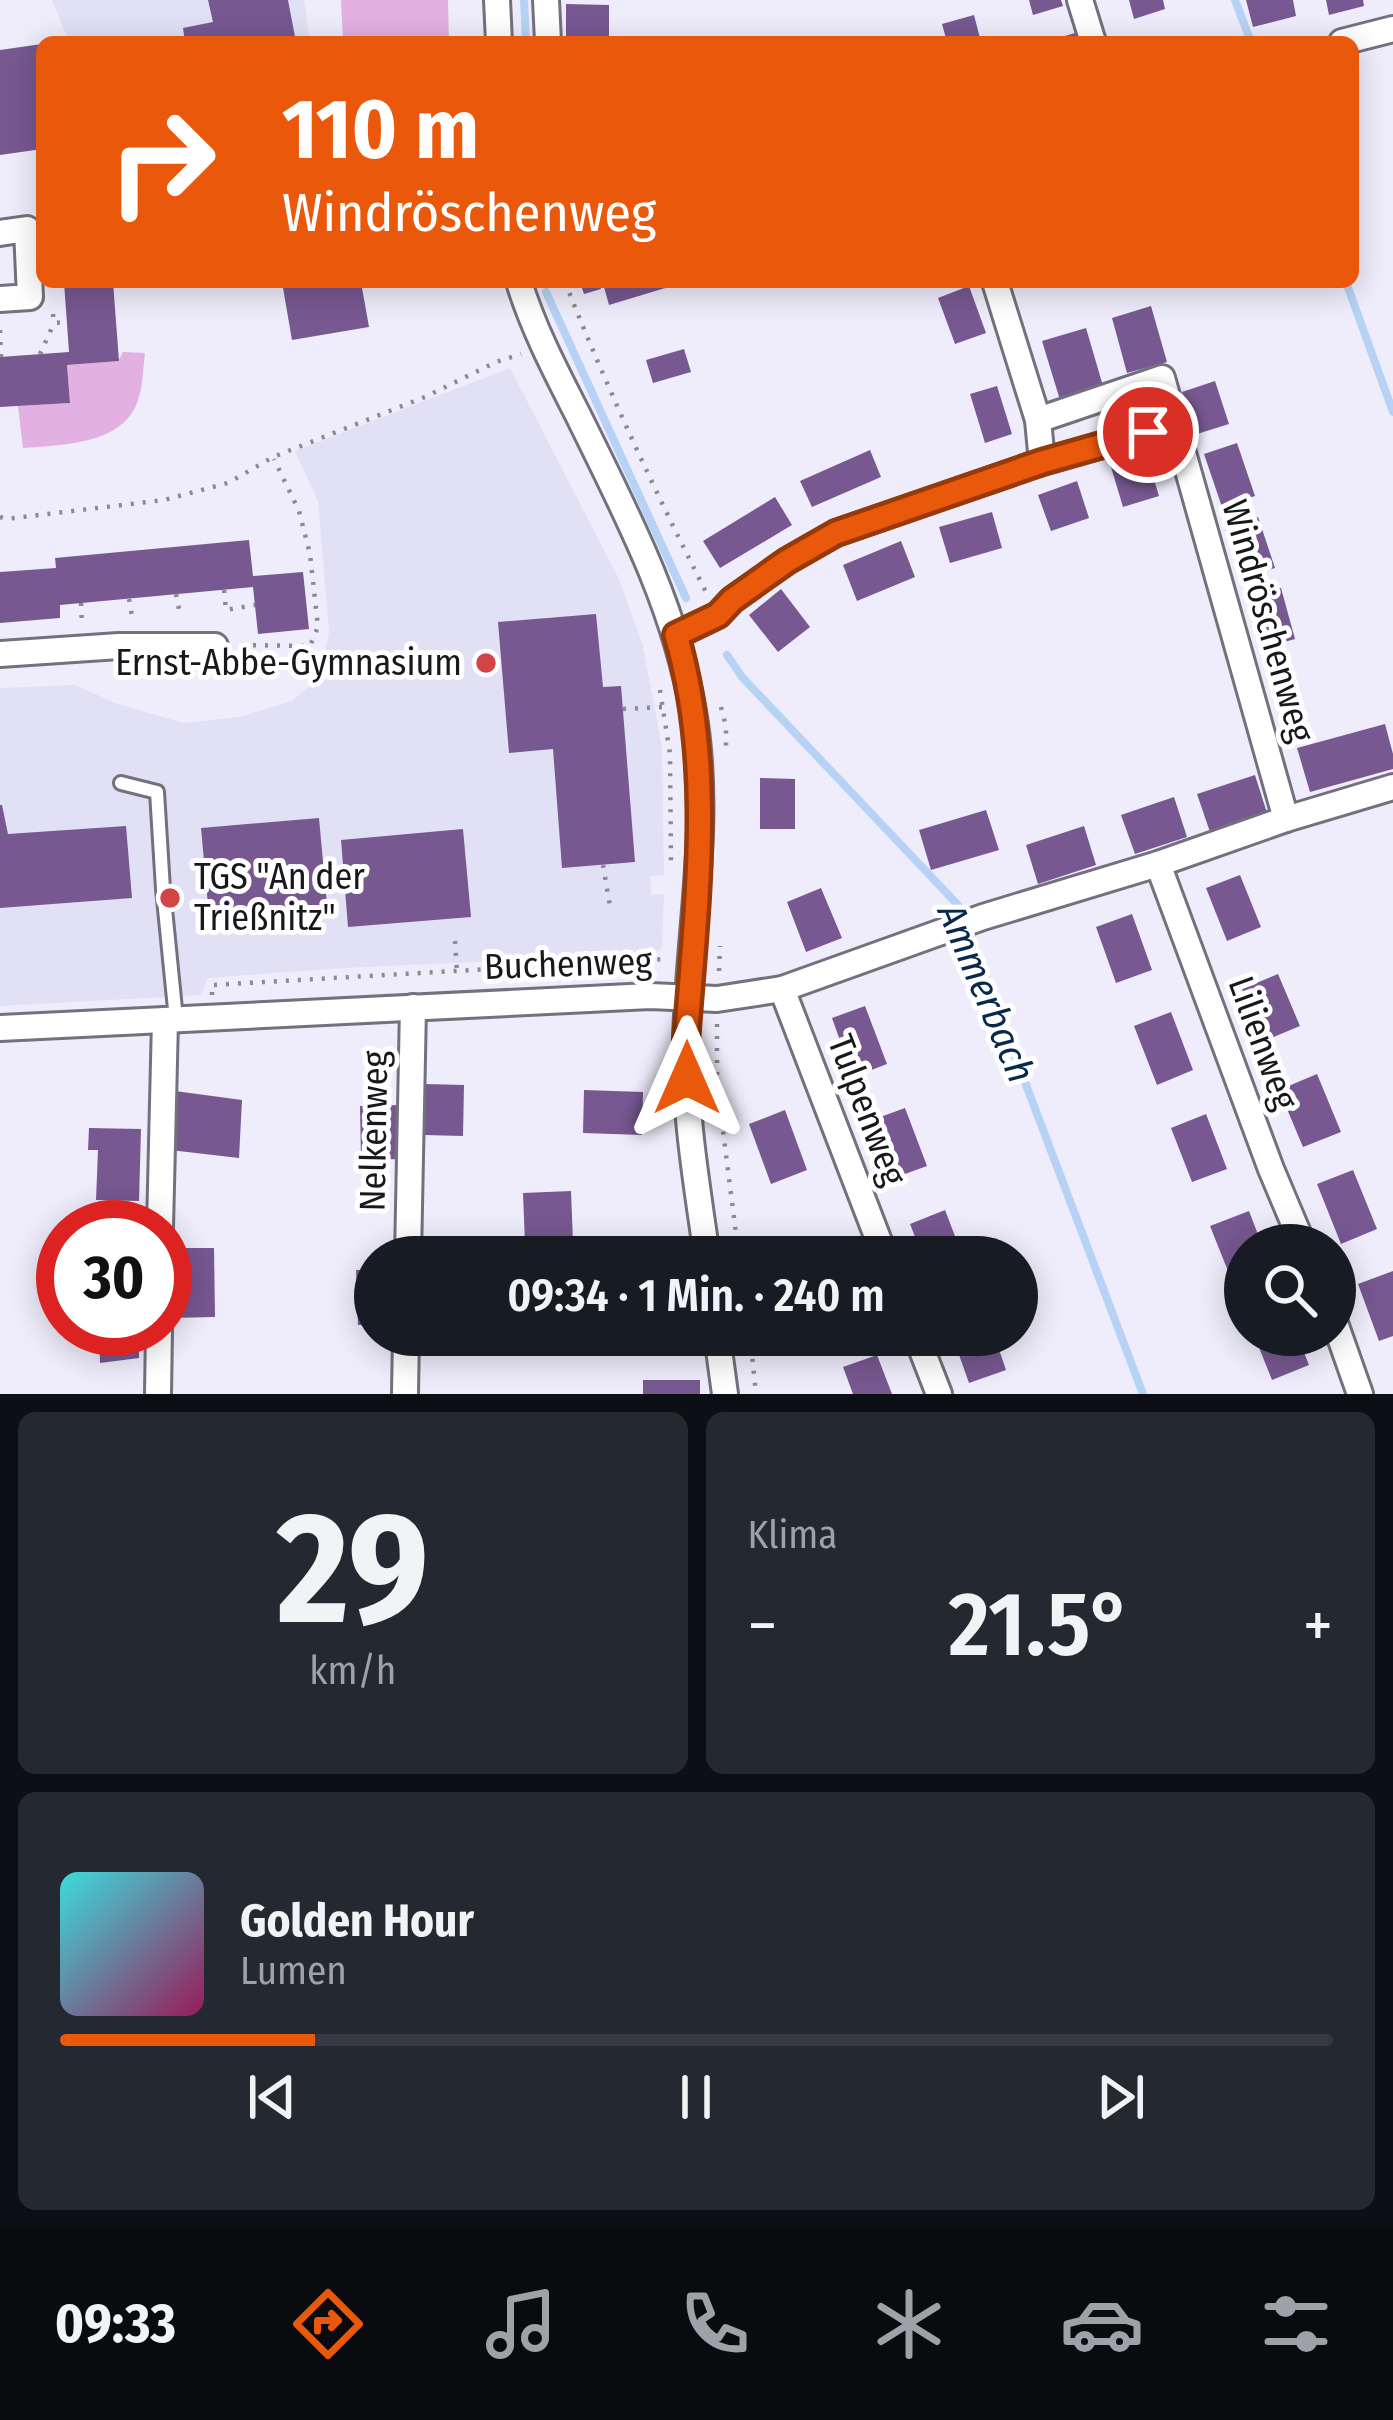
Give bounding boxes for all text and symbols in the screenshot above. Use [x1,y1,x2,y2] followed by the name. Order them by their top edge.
[282,79,479,180] text: 110 m
[84,84,240,240] icon: right
[282,181,656,245] text: Windröschenweg
[1097,381,1199,483] pin
[1115,399,1181,465] icon: arrive
[1212,495,1324,747] street label: Windröschenweg
[115,641,462,685] place label: Ernst-Abbe-Gymnasium
[473,650,499,676] marker: Ernst-Abbe-Gymnasium
[194,855,365,940] place label: TGS "An der Trießnitz"
[157,885,183,911] marker: TGS "An der Trießnitz"
[927,895,1044,1089] water label: Ammerbach
[483,939,653,989] street label: Buchenweg
[1219,970,1307,1116] street label: Lilienweg
[624,1015,750,1141] position arrow
[818,1028,916,1192] street label: Tulpenweg
[351,1050,397,1212] street label: Nelkenweg
[36,1200,192,1356] speed limit sign: 30
[1224,1224,1356,1356] map controls
[1224,1224,1356,1356] button: search
[507,1269,885,1323] text: 09:34 · 1 Min. · 240 m
[277,1476,429,1663] text: 29
[748,1512,837,1558] text: Klima
[949,1571,1132,1679] text: 21.5°
[748,1586,777,1665] text: −
[1303,1586,1333,1665] text: +
[309,1648,396,1694] text: km/h
[240,1894,474,1948] text: Golden Hour
[240,1948,347,1994] text: Lumen
[239,2064,305,2130] icon: previous
[663,2064,729,2130] icon: pause
[1088,2064,1154,2130] icon: next
[286,2282,370,2366] icon: directions
[479,2282,563,2366] icon: music
[673,2282,757,2366] icon: phone
[867,2282,951,2366] icon: climate
[1060,2282,1144,2366] icon: car
[1254,2282,1338,2366] icon: filters
[55,2292,176,2356] text: 09:33

